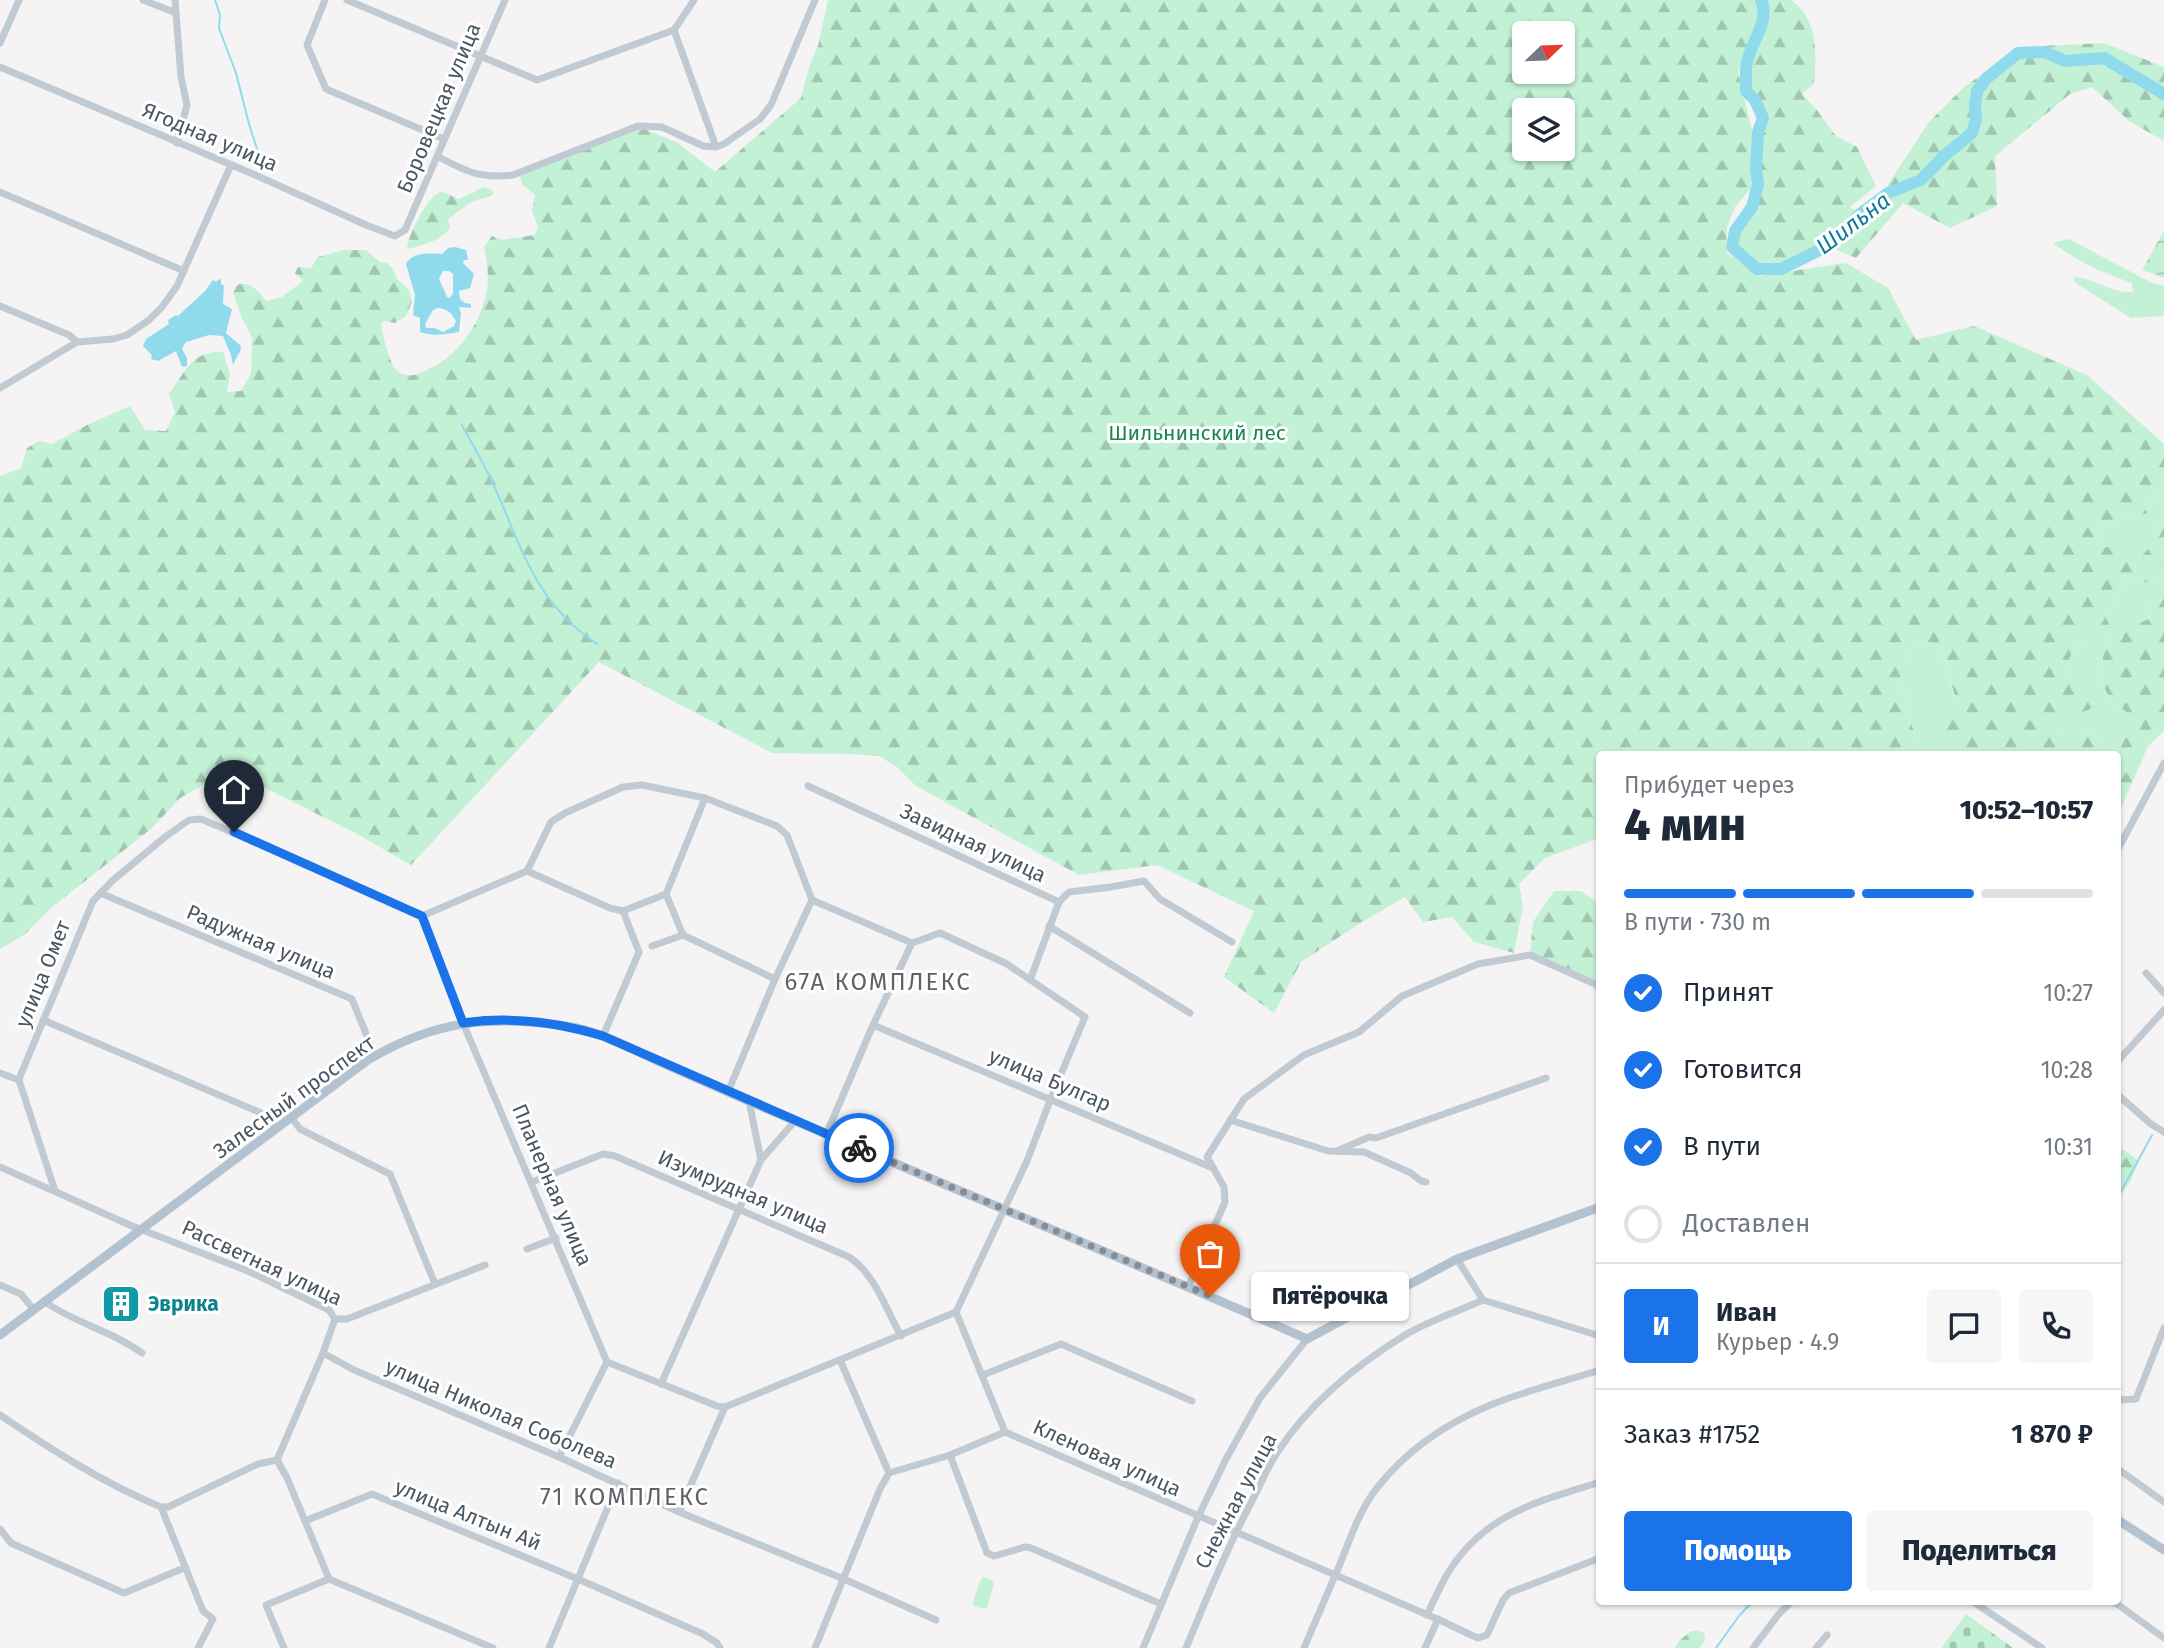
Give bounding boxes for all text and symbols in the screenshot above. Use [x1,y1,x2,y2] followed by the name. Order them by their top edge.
[391,19,487,197] street label: Боровецкая улица
[1512,21,1575,84] north arrow
[1512,21,1575,161] map controls
[138,97,282,177] street label: Ягодная улица
[1512,98,1575,161] button: layers
[1810,186,1896,260] water label: Шильна
[1108,420,1286,446] park label: Шильнинский лес
[204,760,264,832] pin
[215,771,253,809] icon: home
[1624,771,1795,799] text: Прибудет через
[1960,795,2093,826] text: 10:52–10:57
[1624,797,1746,852] text: 4 мин
[896,798,1050,888] street label: Завидная улица
[183,899,339,985] street label: Радужная улица
[1624,908,1771,936] text: В пути · 730 m
[10,916,76,1031] street label: улица Омет
[784,968,972,996] district label: 67А КОМПЛЕКС
[1624,974,1662,1012] icon: check
[1683,977,1773,1008] text: Принят
[2043,979,2093,1007] text: 10:27
[208,1029,380,1164] street label: Залесный проспект
[985,1043,1115,1117] street label: улица Булгар
[1624,1051,1662,1089] icon: check
[1683,1054,1803,1085] text: Готовится
[2041,1056,2093,1084] text: 10:28
[506,1100,598,1270] street label: Планерная улица
[824,1113,894,1183] courier
[1624,1128,1662,1166] icon: check
[840,1129,878,1167] icon: bike
[1683,1131,1761,1162] text: В пути
[2044,1133,2093,1161] text: 10:31
[654,1144,832,1240] street label: Изумрудная улица
[1683,1208,1810,1239] text: Доставлен
[178,1214,346,1312] street label: Рассветная улица
[1180,1224,1240,1296] pin
[1191,1235,1229,1273] icon: bag
[1252,1272,1410,1320] callout: Пятёрочка
[1272,1282,1388,1310] text: Пятёрочка
[100,1283,142,1325] building icon: Эврика
[1927,1289,2001,1363] button: chat
[2019,1289,2093,1363] button: phone
[148,1291,219,1317] place label: Эврика
[1716,1297,1777,1328] text: Иван
[1652,1311,1670,1342] text: И
[1716,1328,1839,1356] text: Курьер · 4.9
[381,1353,621,1475] street label: улица Николая Соболева
[1029,1414,1185,1502] street label: Кленовая улица
[1624,1419,1760,1450] text: Заказ #1752
[2011,1419,2093,1450] text: 1 870 ₽
[1189,1429,1283,1573] street label: Снежная улица
[391,1474,545,1556] street label: улица Алтын Ай
[540,1483,710,1511] district label: 71 КОМПЛЕКС
[1624,1511,1852,1591] button: Помощь
[1866,1511,2093,1591] button: Поделиться

